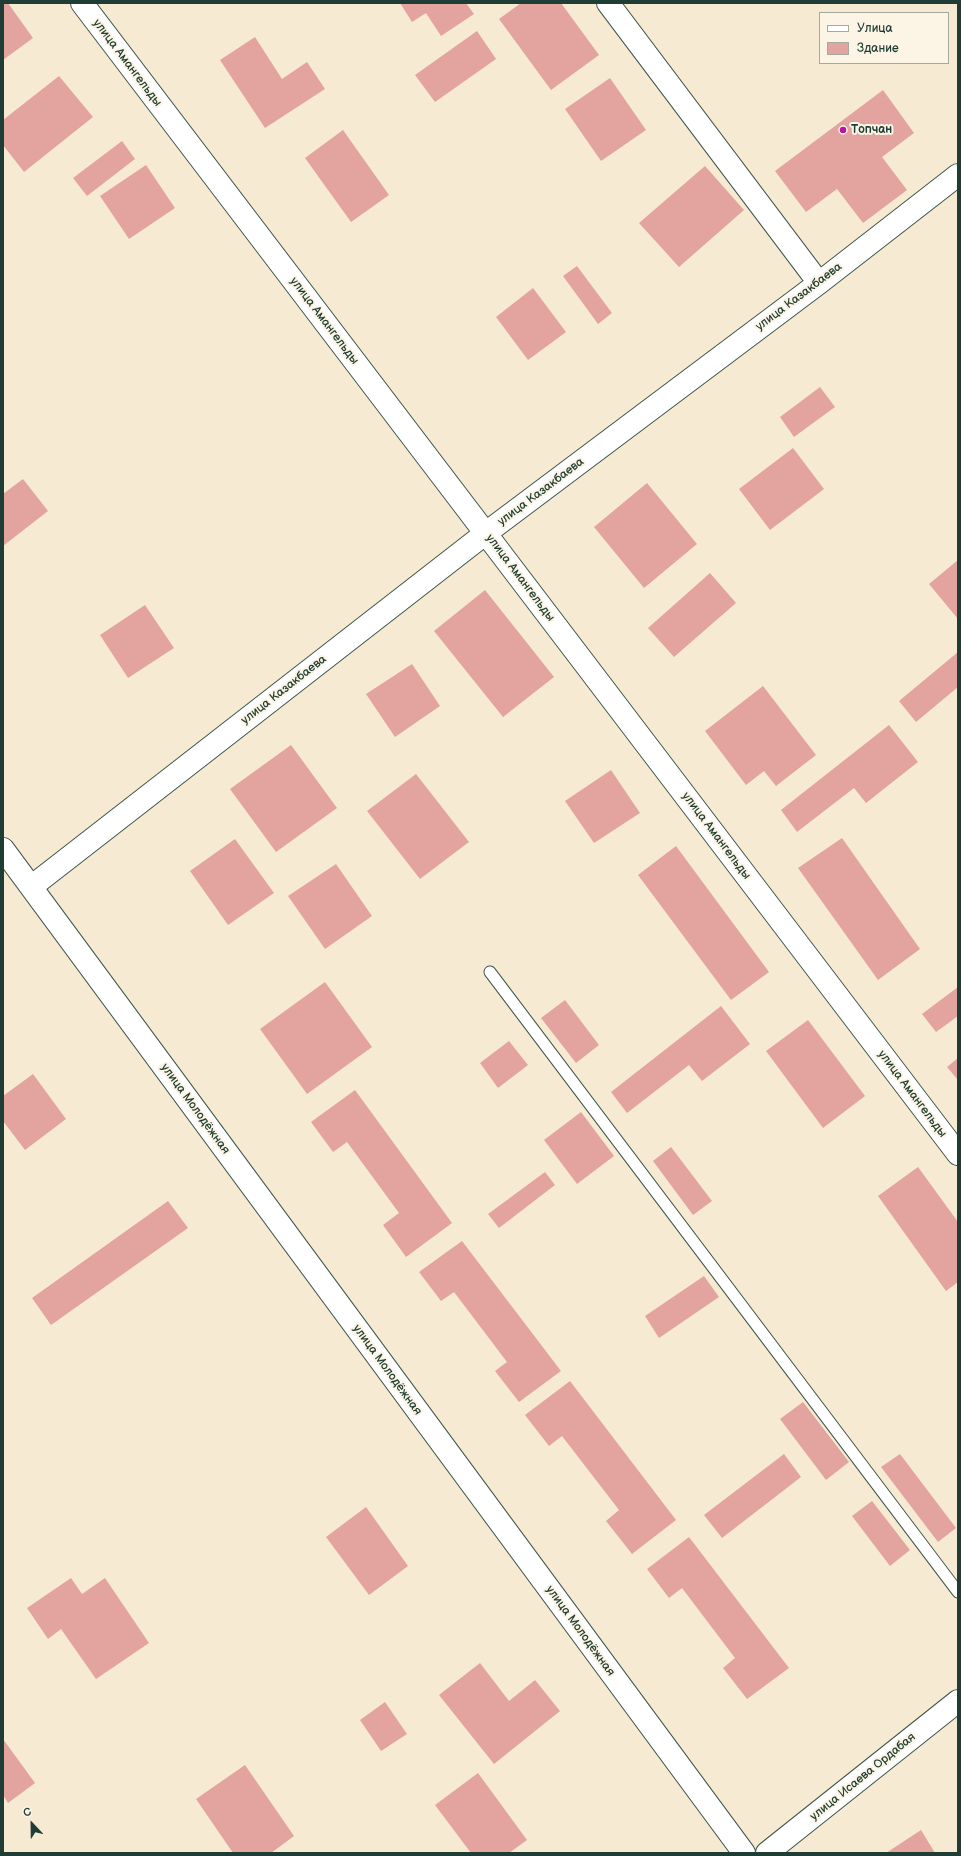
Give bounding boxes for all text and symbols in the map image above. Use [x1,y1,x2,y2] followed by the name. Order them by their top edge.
[819,12,949,64] legend
[89,17,165,109] street label: улица Амангельды
[857,21,893,36] text: Улица
[857,41,899,56] text: Здание
[851,123,892,137] place label: Топчан
[838,125,848,135] marker: Топчан
[753,260,845,334] street label: улица Казакбаева
[286,275,362,367] street label: улица Амангельды
[495,455,587,529] street label: улица Казакбаева
[482,532,558,624] street label: улица Амангельды
[238,652,330,728] street label: улица Казакбаева
[678,790,754,882] street label: улица Амангельды
[874,1048,950,1140] street label: улица Амангельды
[157,1061,233,1157] street label: улица Молодёжная
[349,1322,425,1418] street label: улица Молодёжная
[542,1583,618,1679] street label: улица Молодёжная
[807,1730,919,1824] street label: улица Исаева Ордабая
[12,1804,52,1844] north arrow
[21,1805,33,1820] text: С

